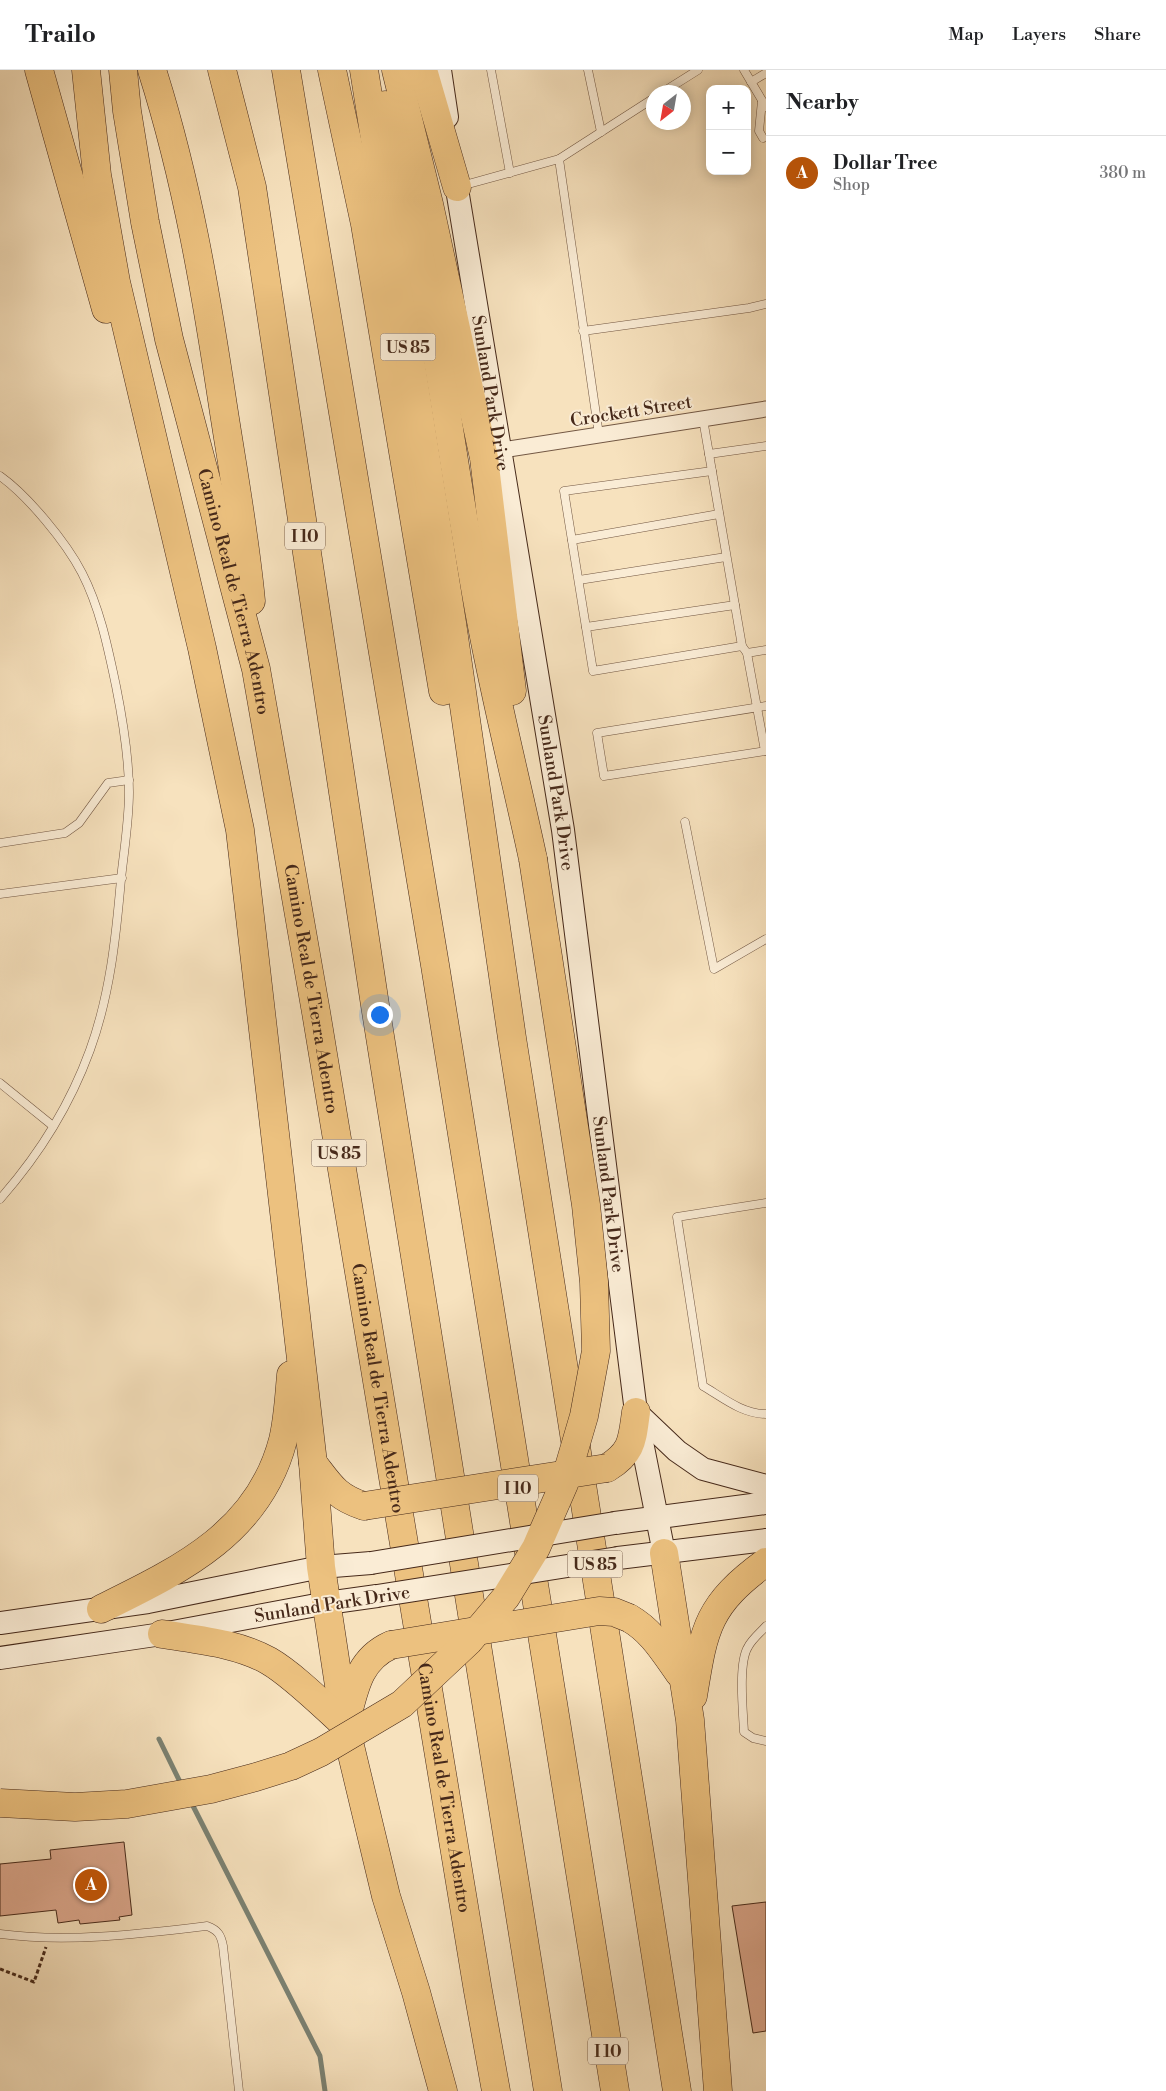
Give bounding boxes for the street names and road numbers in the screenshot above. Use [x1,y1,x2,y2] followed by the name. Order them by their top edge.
[466,313,514,473] street label: Sunland Park Drive
[380,334,436,360] road number: US 85
[569,390,694,432] street label: Crockett Street
[192,466,275,716] street label: Camino Real de Tierra Adentro
[285,522,325,550] road number: I 10
[532,713,579,872] street label: Sunland Park Drive
[278,862,344,1115] street label: Camino Real de Tierra Adentro
[587,1115,629,1274] street label: Sunland Park Drive
[312,1140,366,1166] road number: US 85
[346,1262,410,1515] street label: Camino Real de Tierra Adentro
[498,1475,538,1502] road number: I 10
[568,1550,622,1578] road number: US 85
[253,1581,412,1628] street label: Sunland Park Drive
[412,1661,476,1915] street label: Camino Real de Tierra Adentro
[588,2038,628,2064] road number: I 10

